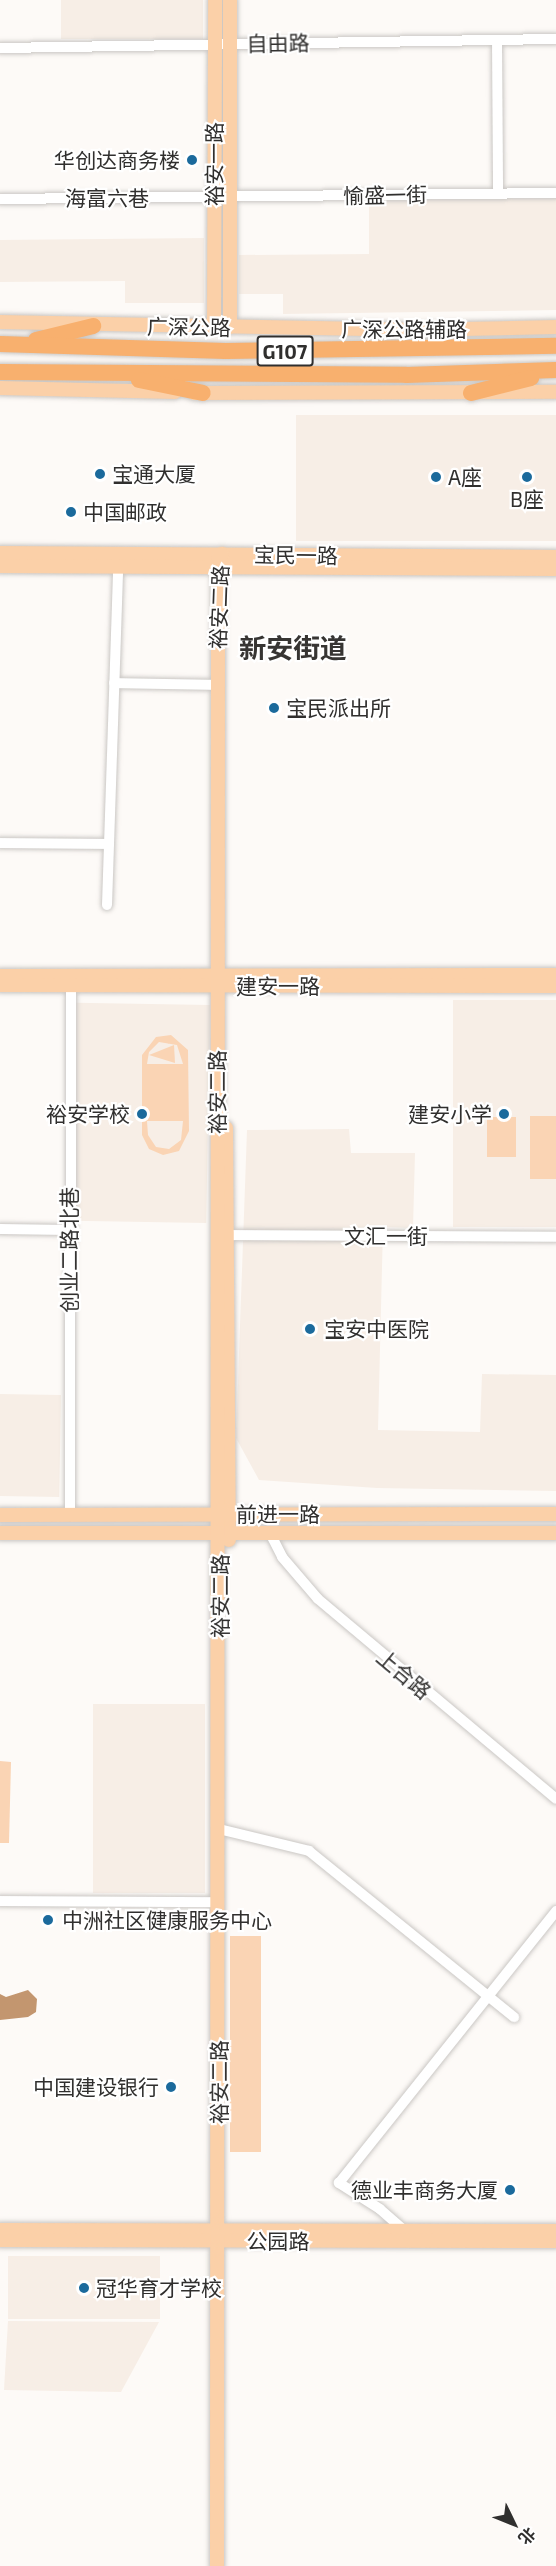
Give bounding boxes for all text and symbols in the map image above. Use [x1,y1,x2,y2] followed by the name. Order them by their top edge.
[246,30,310,56] street label: 自由路
[201,122,227,206] street label: 裕安一路
[54,147,180,173] place label: 华创达商务楼
[185,153,199,167] marker: 华创达商务楼
[343,182,427,208] street label: 愉盛一街
[65,185,149,211] street label: 海富六巷
[147,314,231,340] street label: 广深公路
[341,316,467,342] street label: 广深公路辅路
[256,334,314,368] road number: G107
[112,461,196,487] place label: 宝通大厦
[448,464,482,490] place label: A座
[93,467,107,481] marker: 宝通大厦
[429,470,443,484] marker: A座
[520,470,534,484] marker: B座
[510,486,544,512] place label: B座
[83,499,167,525] place label: 中国邮政
[64,505,78,519] marker: 中国邮政
[254,542,338,568] street label: 宝民一路
[205,565,233,649] street label: 裕安二路
[239,632,347,664] district label: 新安街道
[286,695,391,721] place label: 宝民派出所
[267,701,281,715] marker: 宝民派出所
[236,973,320,999] street label: 建安一路
[204,1050,230,1134] street label: 裕安二路
[46,1101,130,1127] place label: 裕安学校
[408,1101,492,1127] place label: 建安小学
[135,1107,149,1121] marker: 裕安学校
[497,1107,511,1121] marker: 建安小学
[56,1187,82,1313] street label: 创业二路北巷
[344,1223,428,1249] street label: 文汇一街
[324,1316,429,1342] place label: 宝安中医院
[301,1320,319,1338] marker: 宝安中医院
[236,1501,320,1527] street label: 前进一路
[207,1554,233,1638] street label: 裕安二路
[372,1644,436,1704] street label: 上合路
[62,1907,272,1933] place label: 中洲社区健康服务中心
[39,1911,57,1929] marker: 中洲社区健康服务中心
[206,2040,232,2124] street label: 裕安二路
[33,2074,159,2100] place label: 中国建设银行
[164,2080,178,2094] marker: 中国建设银行
[351,2177,498,2203] place label: 德业丰商务大厦
[503,2183,517,2197] marker: 德业丰商务大厦
[247,2228,309,2254] street label: 公园路
[96,2275,222,2301] place label: 冠华育才学校
[77,2281,91,2295] marker: 冠华育才学校
[484,2494,544,2554] north arrow
[515,2524,540,2549] text: 北

